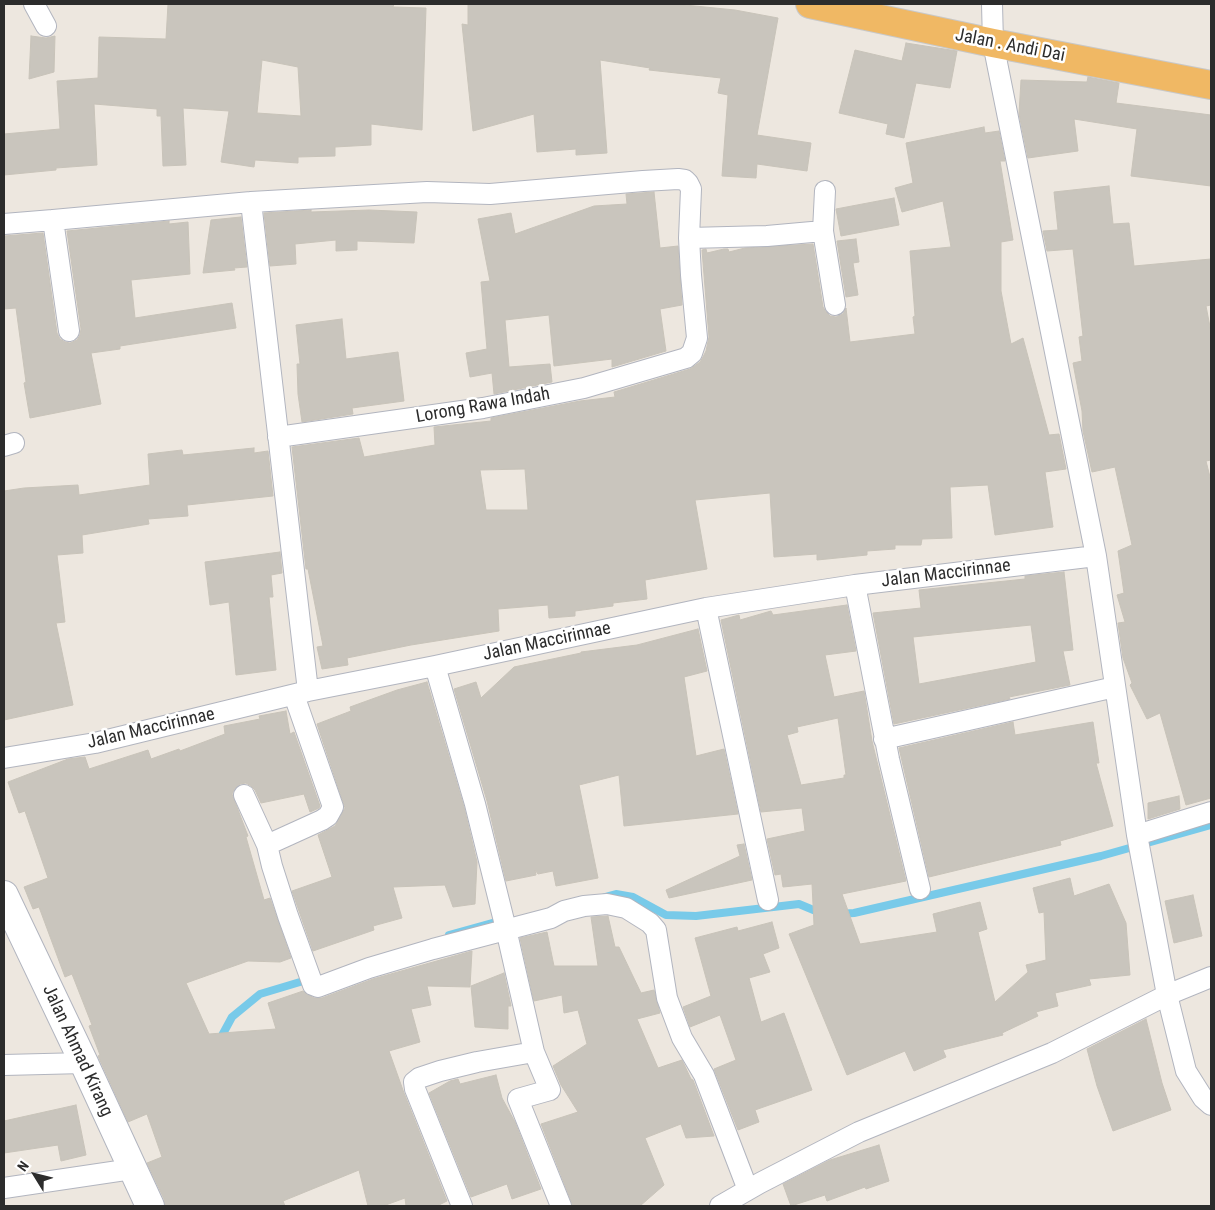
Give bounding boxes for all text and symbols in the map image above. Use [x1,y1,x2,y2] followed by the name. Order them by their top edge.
[953,25,1067,67] street label: Jalan . Andi Dai
[414,384,552,428] street label: Lorong Rawa Indah
[880,555,1012,593] street label: Jalan Maccirinnae
[481,618,613,666] street label: Jalan Maccirinnae
[85,704,217,754] street label: Jalan Maccirinnae
[37,982,117,1120] street label: Jalan Ahmad Kirang
[10,1150,60,1200] north arrow
[14,1158,32,1174] text: N

